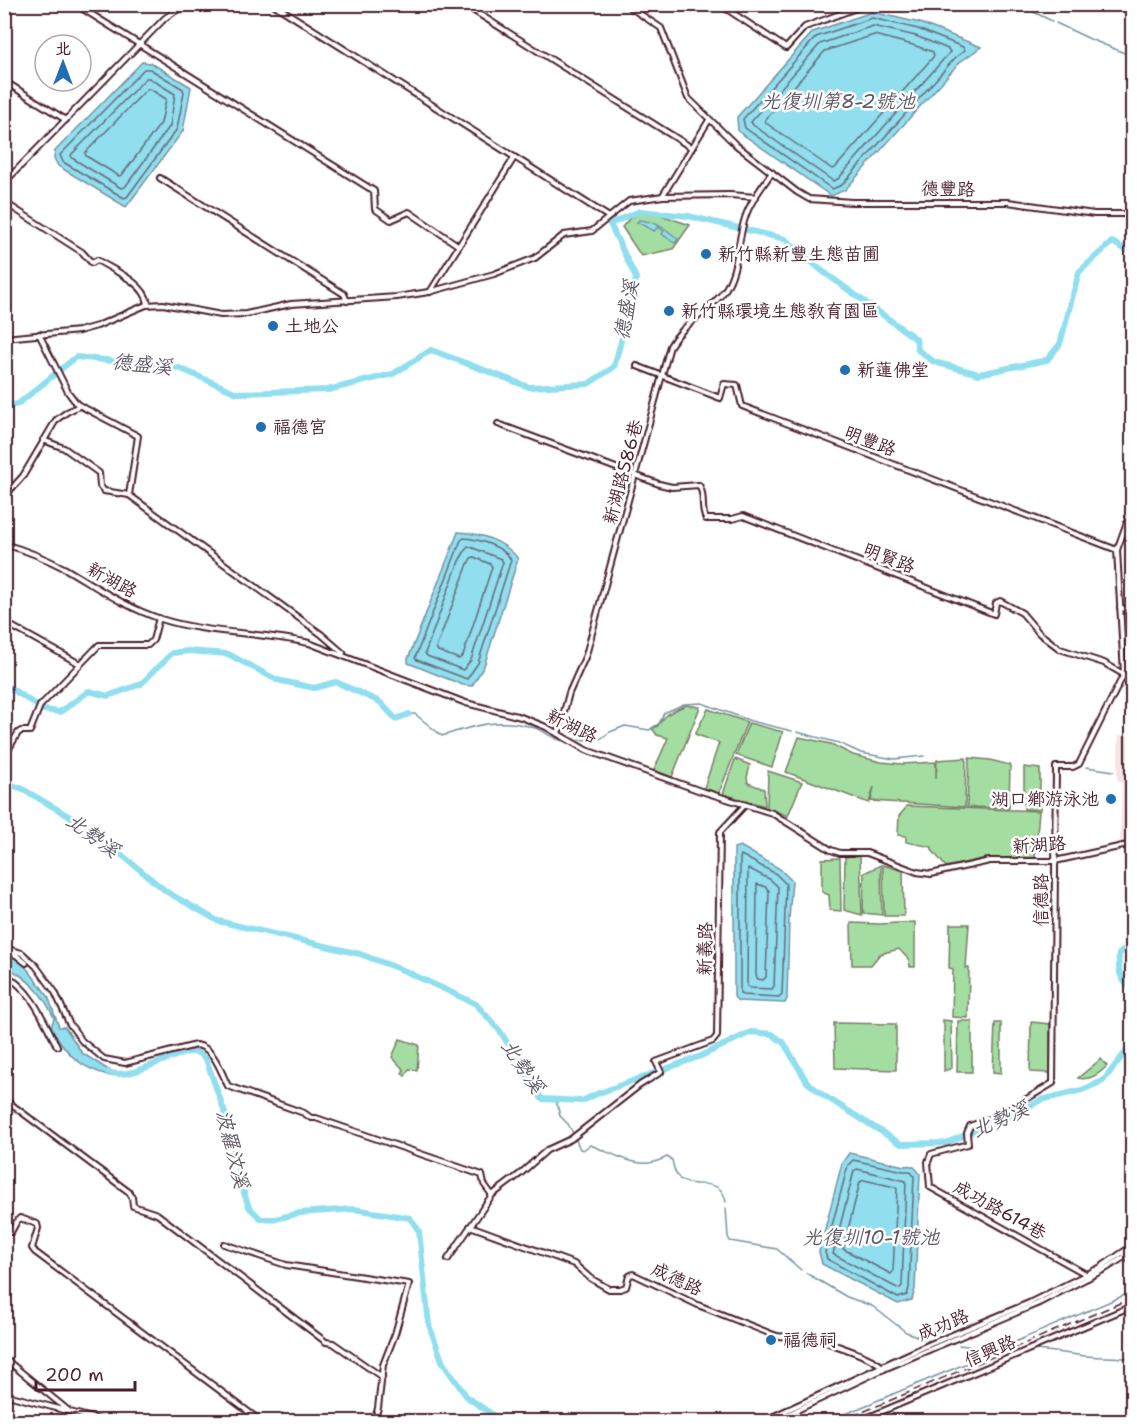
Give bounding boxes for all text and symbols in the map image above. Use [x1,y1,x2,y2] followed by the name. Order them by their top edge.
[33,33,93,93] north arrow
[55,38,71,59] text: 北
[761,88,916,114] water label: 光復圳第8-2號池
[921,177,975,201] street label: 德豐路
[718,242,880,266] place label: 新竹縣新豐生態苗圃
[699,247,713,261] marker: 新竹縣新豐生態苗圃
[608,277,644,342] water label: 德盛溪
[681,299,879,323] place label: 新竹縣環境生態教育園區
[662,304,676,318] marker: 新竹縣環境生態教育園區
[285,314,339,338] place label: 土地公
[266,319,280,333] marker: 土地公
[111,348,174,380] water label: 德盛溪
[857,358,929,382] place label: 新蓮佛堂
[838,363,852,377] marker: 新蓮佛堂
[273,415,327,439] place label: 福德宮
[598,417,648,527] street label: 新湖路586巷
[254,420,268,434] marker: 福德宮
[840,420,900,462] street label: 明豐路
[859,537,919,579] street label: 明賢路
[83,556,141,604] street label: 新湖路
[542,703,602,749] street label: 新湖路
[991,787,1099,811] place label: 湖口鄉游泳池
[1104,792,1118,806] marker: 湖口鄉游泳池
[61,807,126,864] water label: 北勢溪
[1011,831,1067,859] street label: 新湖路
[1029,873,1053,927] street label: 信德路
[693,922,717,976] street label: 新義路
[495,1034,551,1099] water label: 北勢溪
[967,1095,1034,1143] water label: 北勢溪
[211,1107,256,1192] water label: 波羅汶溪
[949,1175,1051,1245] street label: 成功路614巷
[803,1224,940,1250] water label: 光復圳10-1號池
[647,1257,707,1301] street label: 成德路
[913,1303,973,1347] street label: 成功路
[783,1328,837,1352] place label: 福德祠
[960,1329,1020,1373] street label: 信興路
[764,1333,778,1347] marker: 福德祠
[36,1354,135,1392] scale bar
[45,1363,104,1387] text: 200 m

